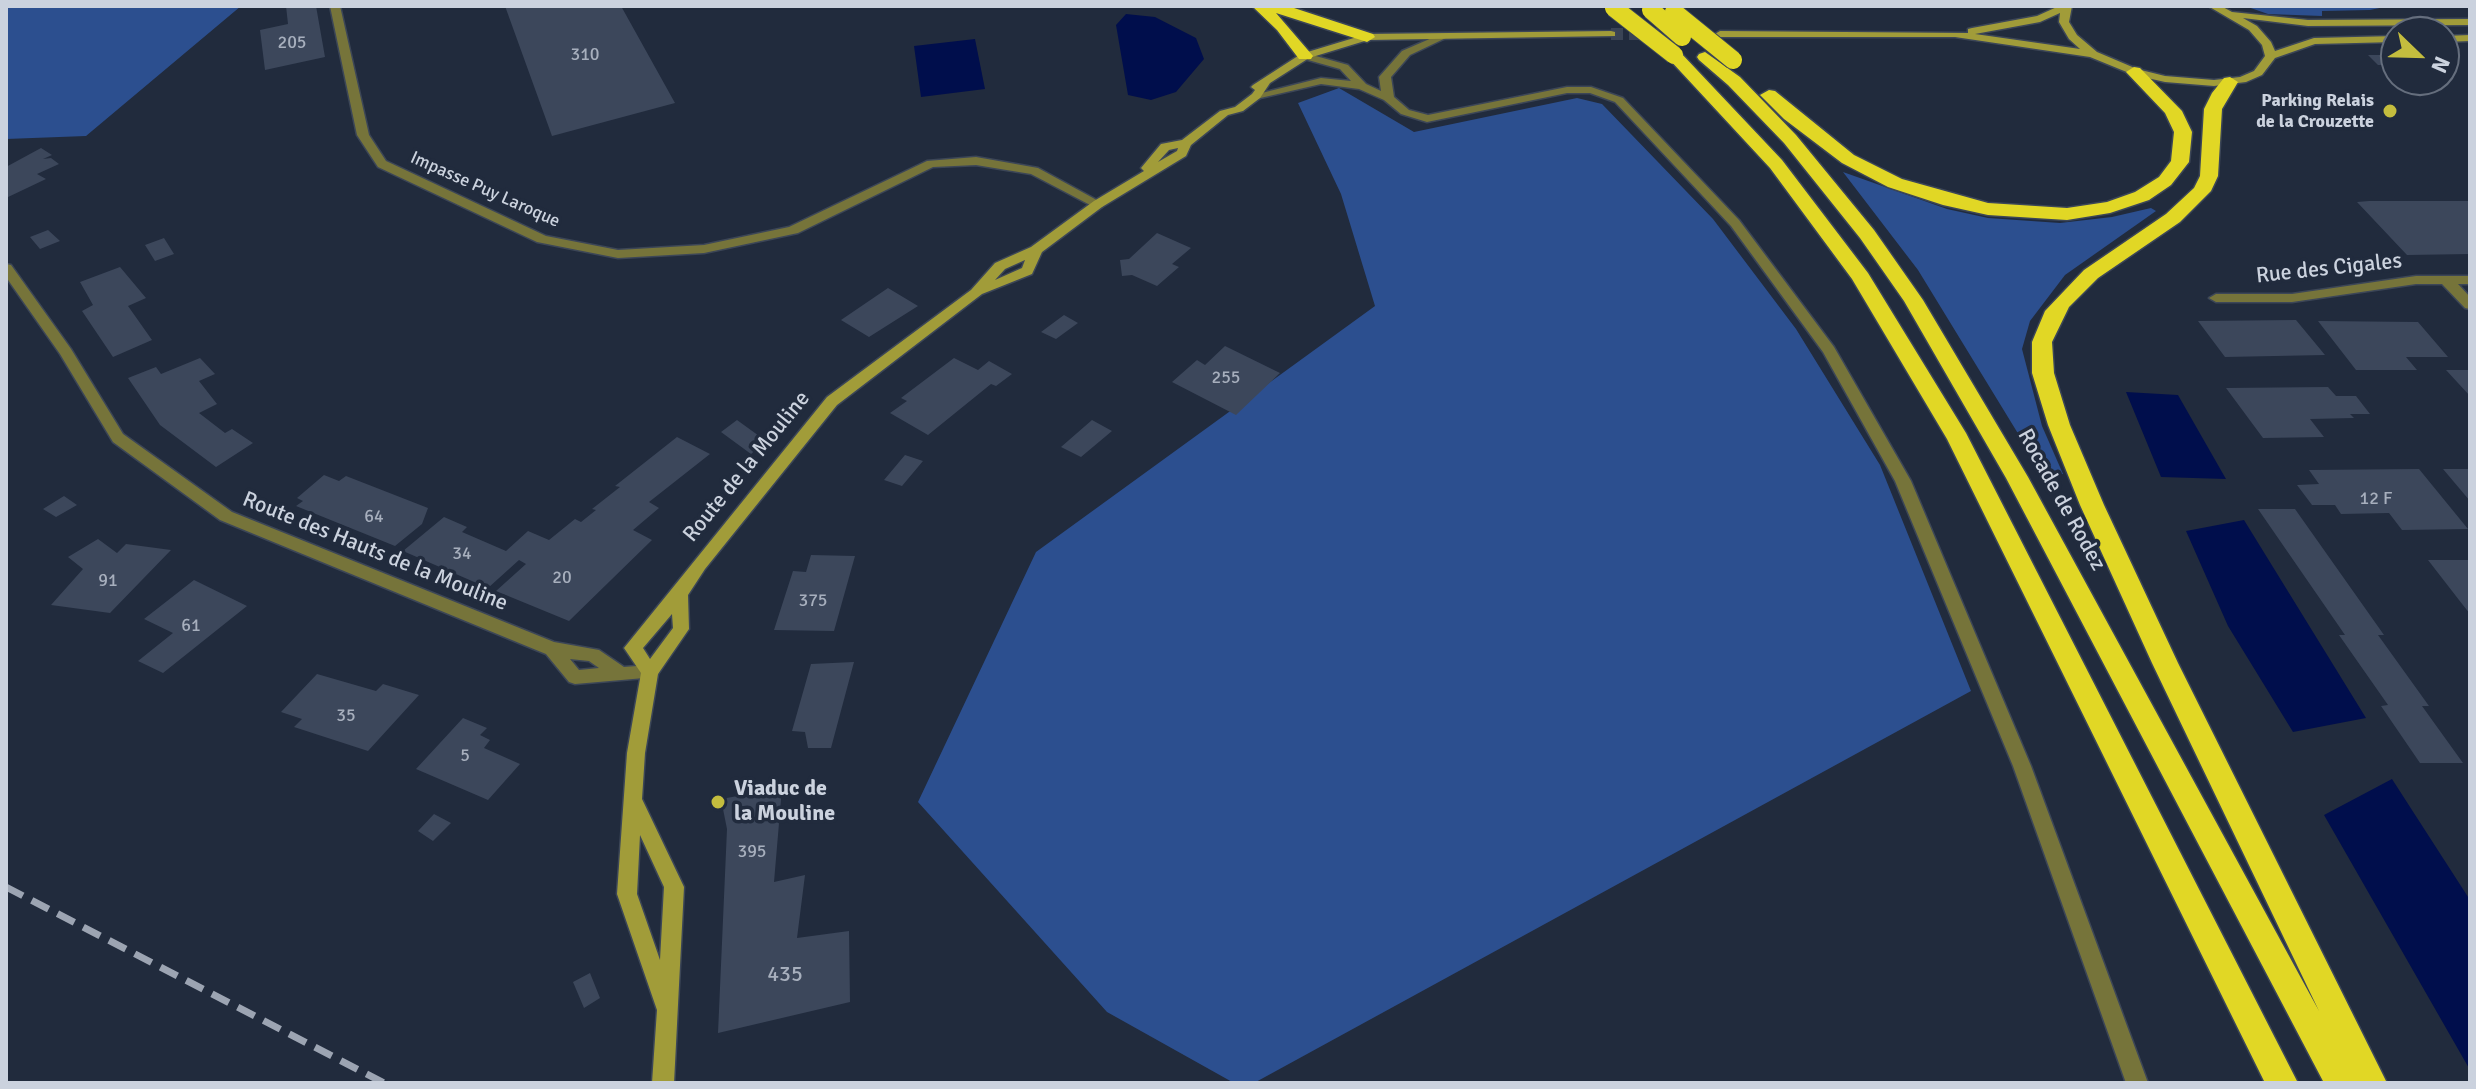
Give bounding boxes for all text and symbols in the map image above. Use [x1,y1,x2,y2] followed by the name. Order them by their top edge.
[2380,16,2460,96] north arrow
[277,32,307,54] house number: 205
[570,44,600,66] house number: 310
[2425,52,2456,77] text: N
[2256,90,2374,132] place label: Parking Relais de la Crouzette
[2381,102,2399,120] marker: Parking Relais de la Crouzette
[407,147,563,233] street label: Impasse Puy Laroque
[2255,248,2403,290] street label: Rue des Cigales
[1211,367,1241,389] house number: 255
[678,386,816,548] street label: Route de la Mouline
[2011,425,2111,575] street label: Rocade de Rodez
[239,487,511,617] street label: Route des Hauts de la Mouline
[2360,488,2392,510] house number: 12 F
[364,506,384,528] house number: 64
[452,543,472,565] house number: 34
[552,567,572,589] house number: 20
[98,570,118,592] house number: 91
[798,590,828,612] house number: 375
[181,615,201,637] house number: 61
[336,705,356,727] house number: 35
[460,745,470,767] house number: 5
[734,776,835,828] place label: Viaduc de la Mouline
[709,793,727,811] marker: Viaduc de la Mouline
[737,841,767,863] house number: 395
[767,962,803,988] house number: 435

